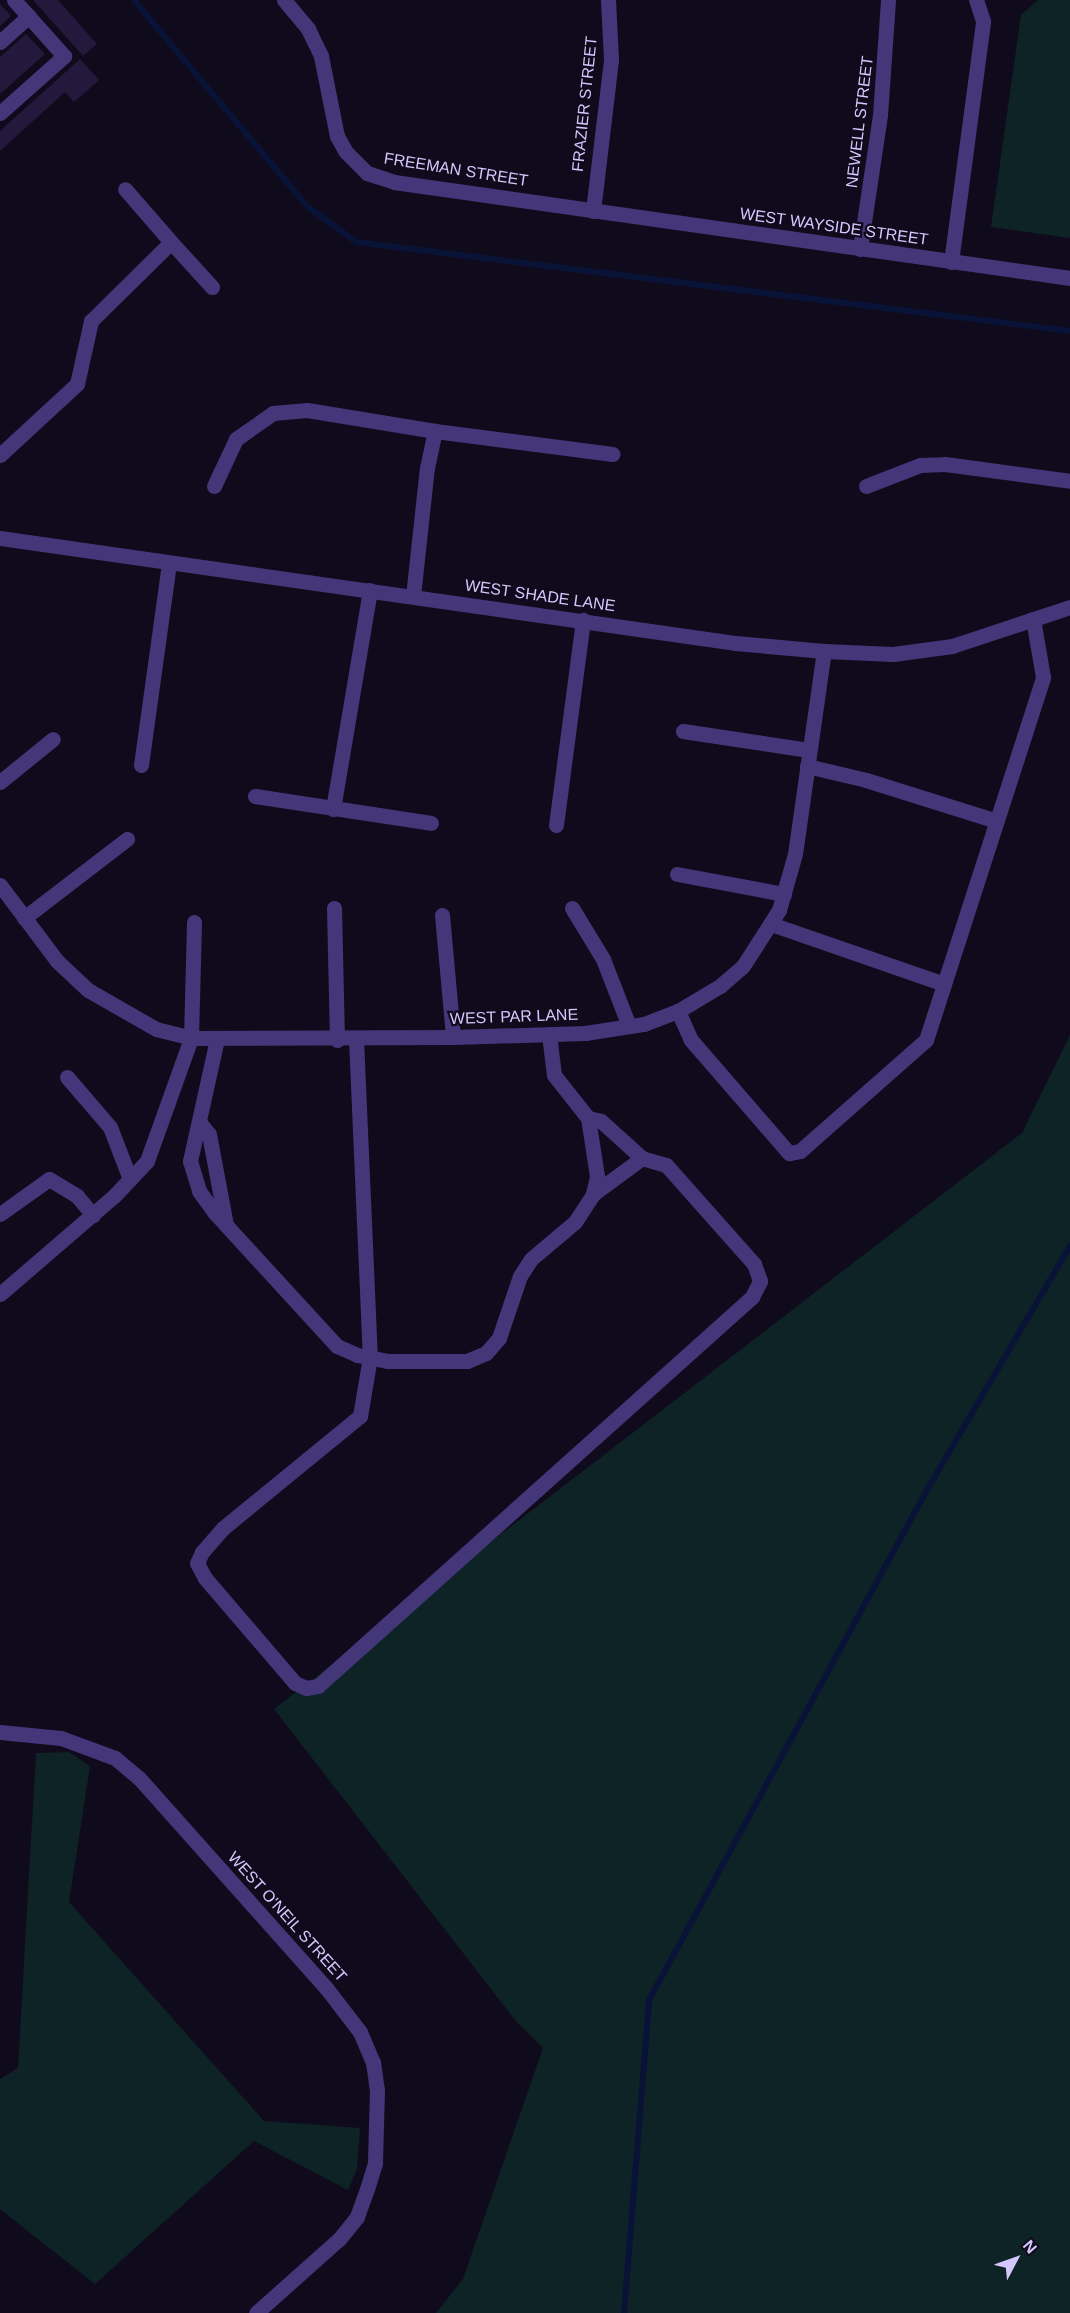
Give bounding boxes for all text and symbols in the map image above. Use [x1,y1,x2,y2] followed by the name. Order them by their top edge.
[568,35,602,173] street label: FRAZIER STREET
[842,55,878,189] street label: NEWELL STREET
[383,149,529,191] street label: FREEMAN STREET
[738,204,930,250] street label: WEST WAYSIDE STREET
[463,576,617,616] street label: WEST SHADE LANE
[449,1005,579,1029] street label: WEST PAR LANE
[223,1848,351,1986] street label: WEST O'NEIL STREET
[986,2229,1046,2289] north arrow
[1020,2237,1040,2257] text: N

